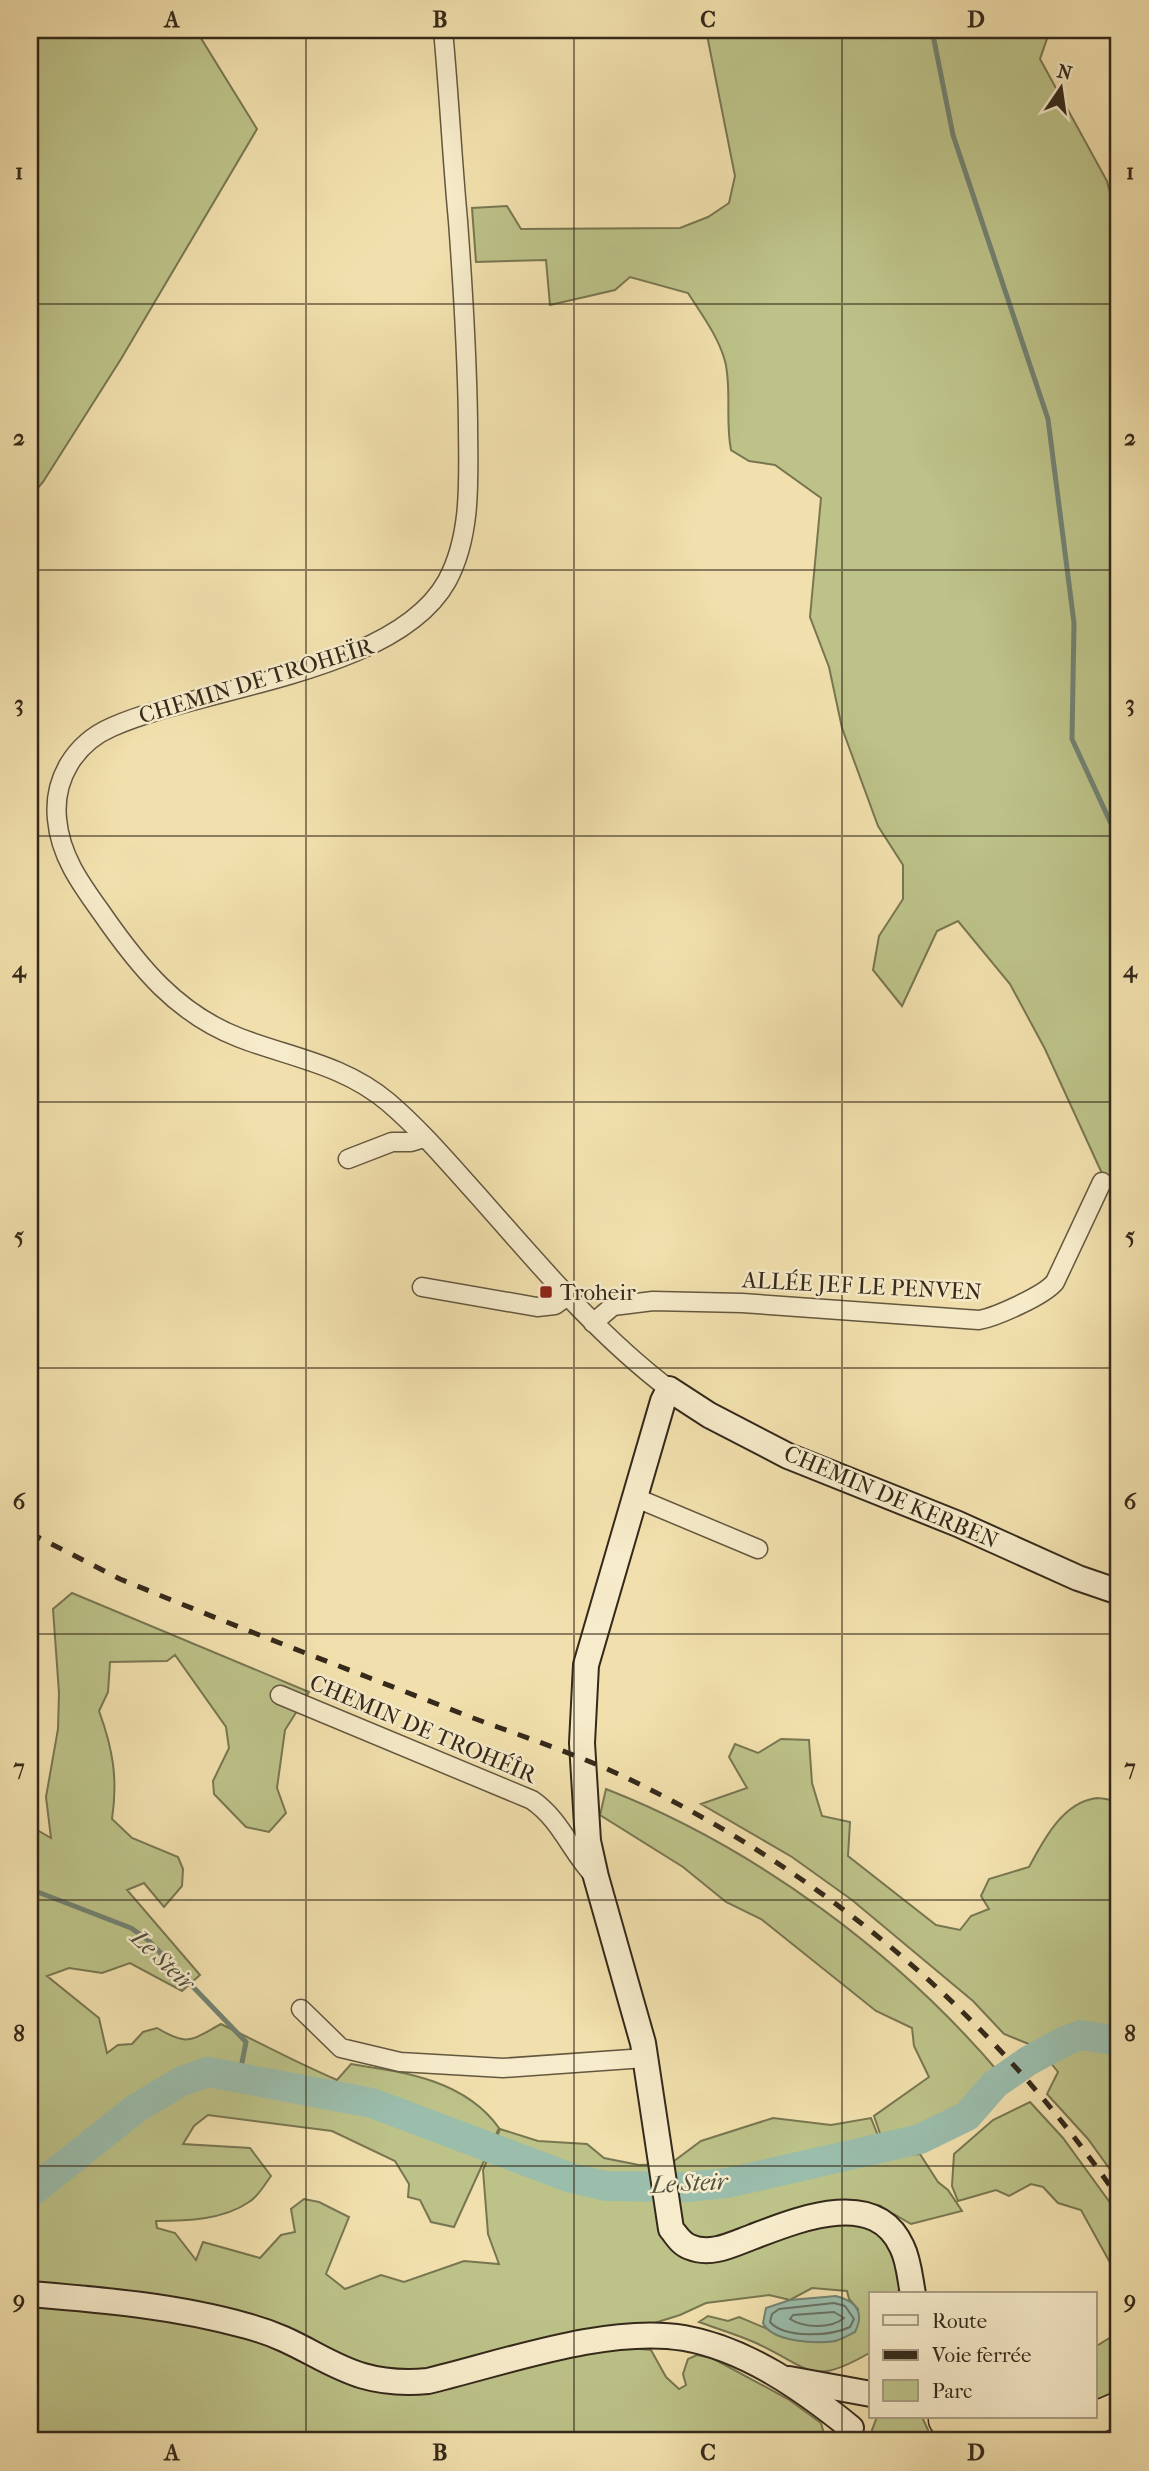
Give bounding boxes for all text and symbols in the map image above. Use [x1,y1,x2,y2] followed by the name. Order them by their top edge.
[163,6,181,33] text: A
[433,6,448,33] text: B
[700,6,716,33] text: C
[967,6,985,33] text: D
[1026,52,1096,122] north arrow
[1055,60,1075,85] text: N
[15,158,23,185] text: 1
[1126,158,1134,185] text: 1
[13,424,25,451] text: 2
[1124,424,1136,451] text: 2
[136,632,378,730] street label: CHEMIN DE TROHEÏR
[14,690,24,717] text: 3
[1125,690,1135,717] text: 3
[11,956,27,983] text: 4
[1122,956,1138,983] text: 4
[14,1222,24,1249] text: 5
[1125,1222,1135,1249] text: 5
[740,1266,983,1306] street label: ALLÉE JEF LE PENVEN
[560,1279,636,1306] place label: Troheir
[538,1284,554,1300] marker: Troheir
[780,1440,1002,1554] street label: CHEMIN DE KERBEN
[13,1488,26,1515] text: 6
[1124,1488,1137,1515] text: 6
[306,1669,542,1790] street label: CHEMIN DE TROHÉÎR
[12,1754,25,1781] text: 7
[1123,1754,1136,1781] text: 7
[124,1922,202,1998] water label: Le Steir
[13,2020,25,2047] text: 8
[1124,2020,1136,2047] text: 8
[648,2167,730,2199] water label: Le Steir
[12,2286,25,2313] text: 9
[1123,2286,1136,2313] text: 9
[869,2292,1096,2418] legend
[932,2309,987,2333] text: Route
[931,2343,1031,2367] text: Voie ferrée
[932,2379,972,2403] text: Parc
[163,2439,181,2466] text: A
[433,2439,448,2466] text: B
[700,2439,716,2466] text: C
[967,2439,985,2466] text: D

